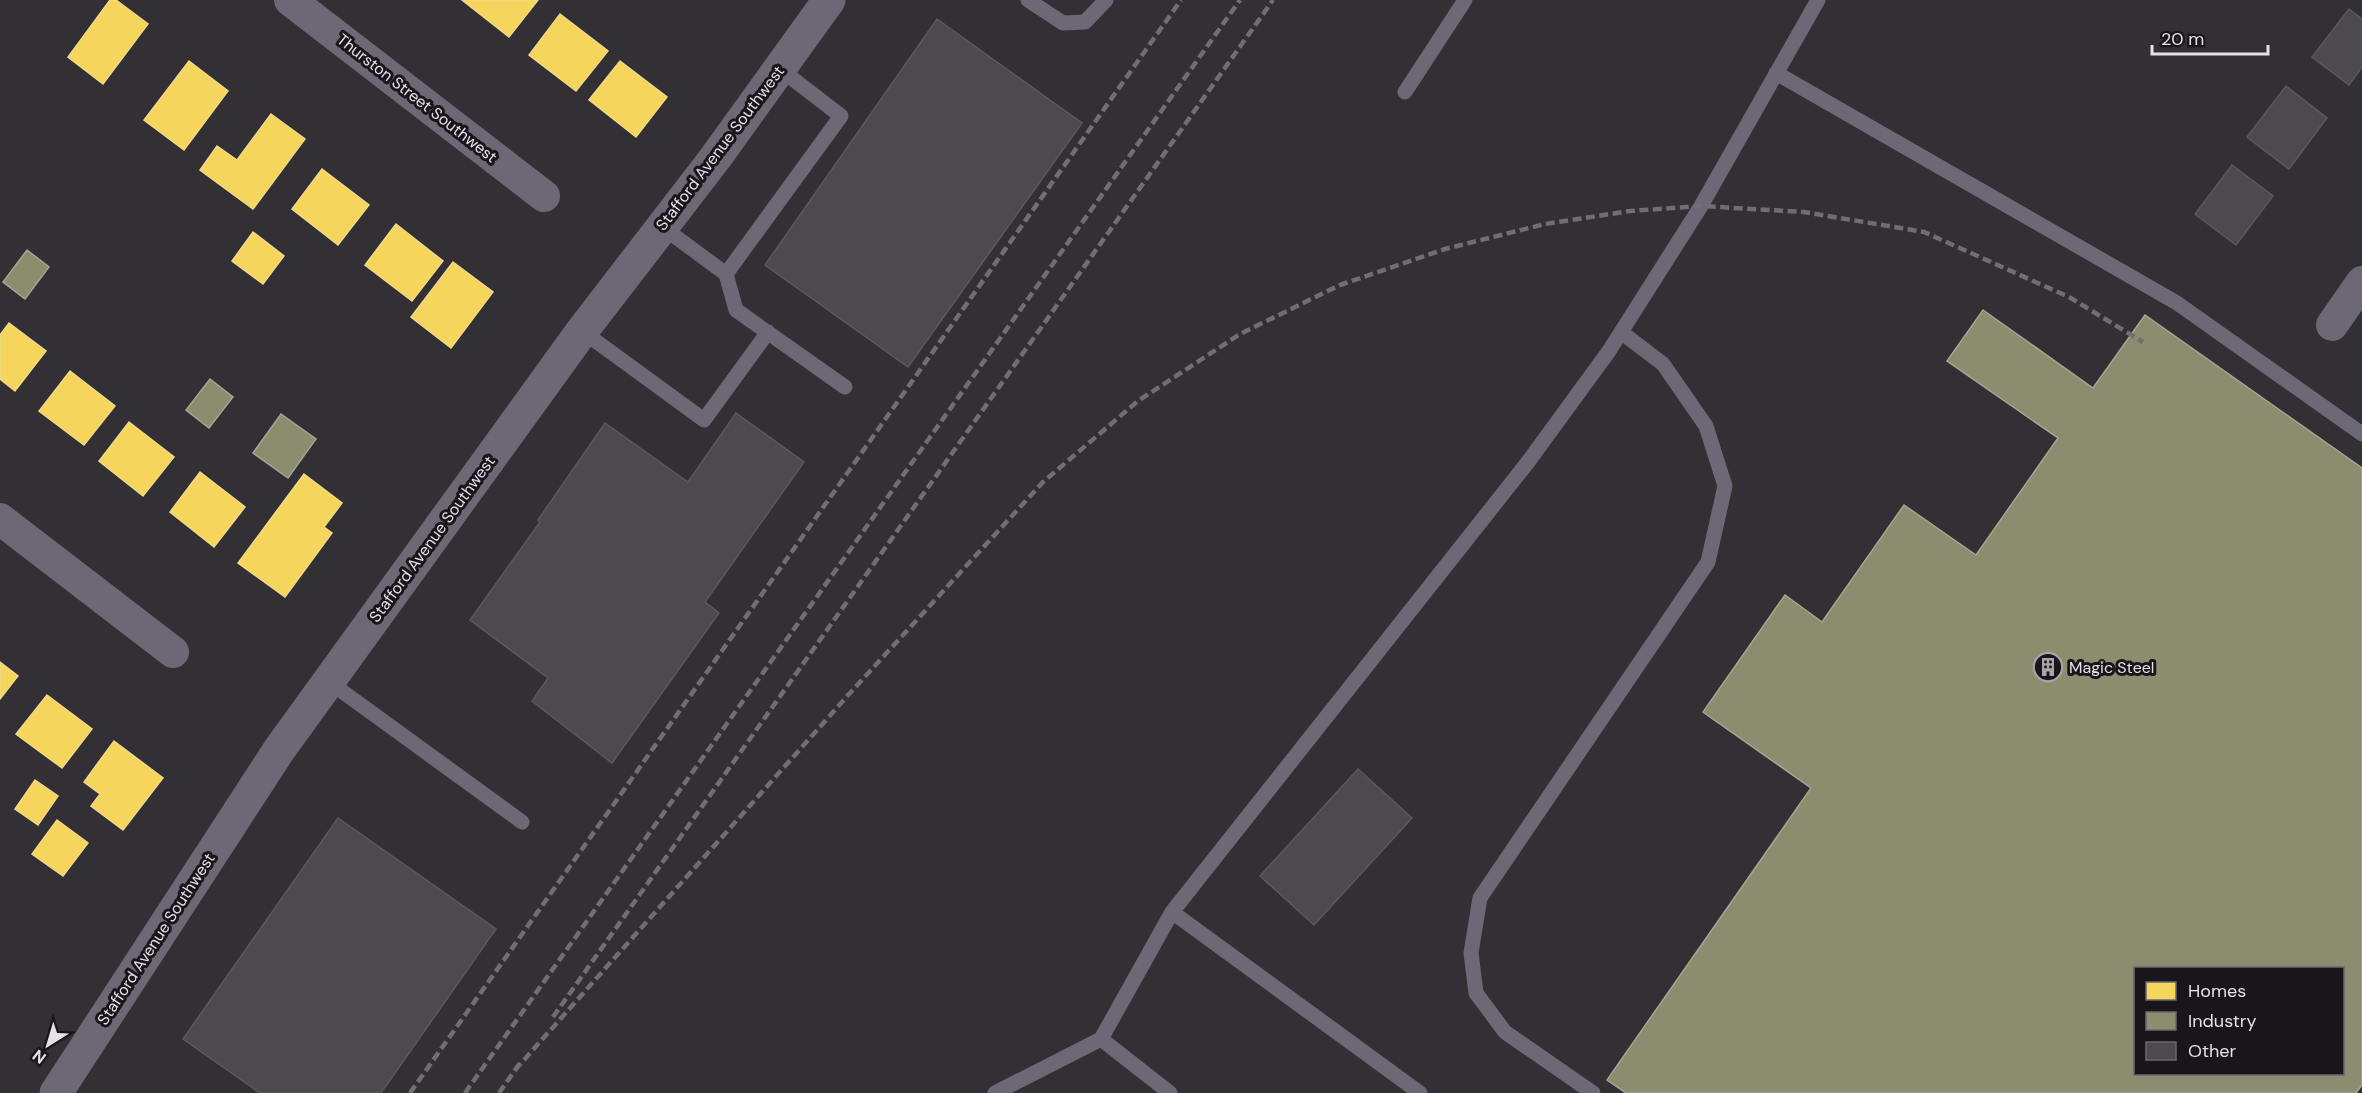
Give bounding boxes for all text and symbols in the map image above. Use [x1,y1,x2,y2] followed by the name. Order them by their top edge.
[2152,18,2268,56] scale bar
[2161,27,2204,51] text: 20 m
[333,29,501,167] street label: Thurston Street Southwest
[651,61,789,235] street label: Stafford Avenue Southwest
[364,451,500,627] street label: Stafford Avenue Southwest
[2032,651,2064,683] building icon: Magic Steel
[2069,657,2154,678] place label: Magic Steel
[92,849,220,1029] street label: Stafford Avenue Southwest
[2134,967,2344,1075] legend
[2188,979,2246,1003] text: Homes
[2188,1009,2257,1033] text: Industry
[18,1015,78,1075] north arrow
[2188,1039,2237,1063] text: Other
[28,1045,50,1068] text: N

